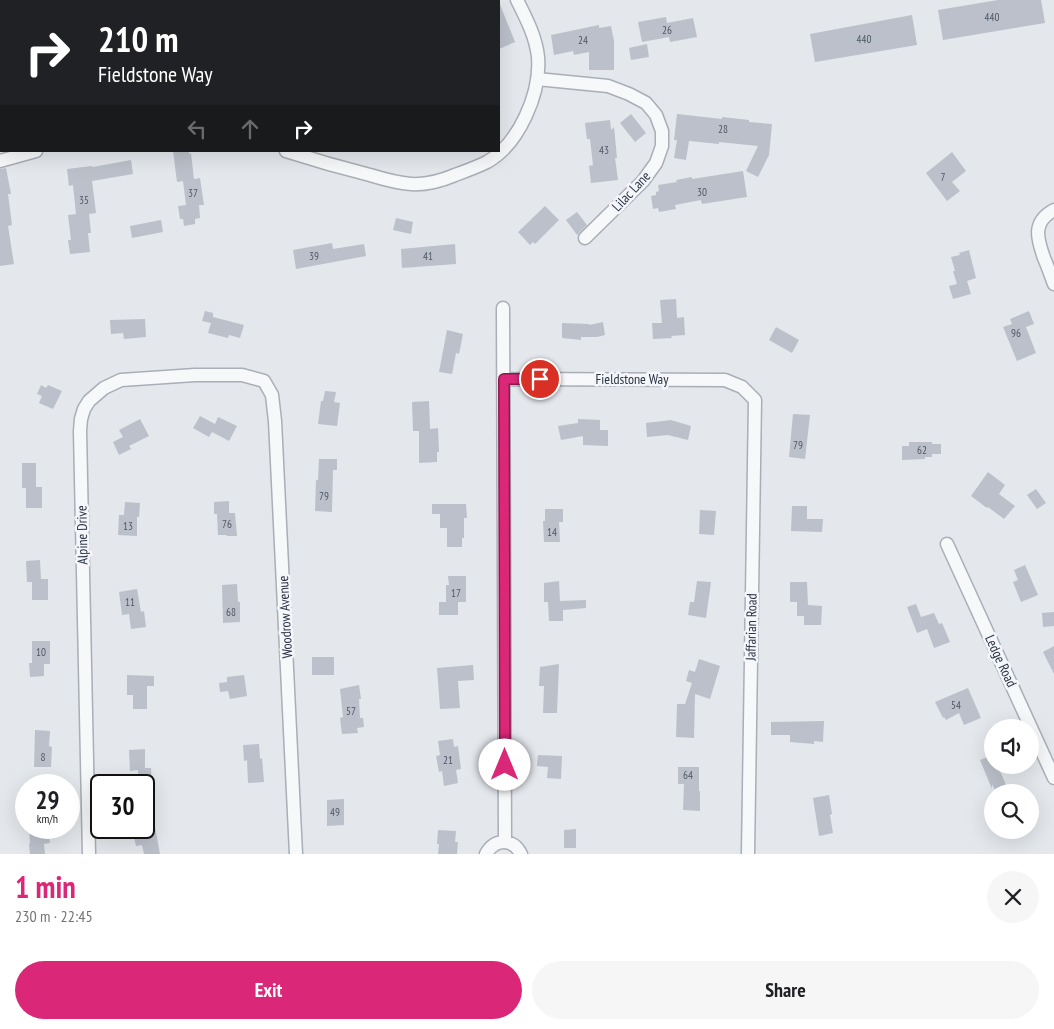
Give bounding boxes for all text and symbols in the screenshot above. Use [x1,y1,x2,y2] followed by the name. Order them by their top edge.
[985,10,999,24] house number: 440
[98,16,179,62] text: 210 m
[15,20,80,85] icon: right
[662,23,672,37] house number: 26
[857,32,871,46] house number: 440
[578,33,588,47] house number: 24
[98,60,213,88] text: Fieldstone Way
[183,115,211,143] icon: left
[236,115,264,143] icon: ahead
[289,115,317,143] icon: right
[718,122,728,136] house number: 28
[599,143,609,157] house number: 43
[608,167,654,215] street label: Lilac Lane
[941,170,946,184] house number: 7
[697,185,707,199] house number: 30
[188,186,198,200] house number: 37
[79,193,89,207] house number: 35
[309,249,319,263] house number: 39
[423,249,433,263] house number: 41
[1011,326,1021,340] house number: 96
[519,358,561,400] pin
[526,365,554,393] icon: arrive
[596,370,669,388] street label: Fieldstone Way
[793,438,803,452] house number: 79
[917,443,927,457] house number: 62
[319,489,329,503] house number: 79
[72,505,92,565] street label: Alpine Drive
[222,517,232,531] house number: 76
[123,519,133,533] house number: 13
[547,525,557,539] house number: 14
[274,575,296,659] street label: Woodrow Avenue
[451,586,461,600] house number: 17
[741,593,761,662] street label: Jaffarian Road
[125,595,135,609] house number: 11
[226,605,236,619] house number: 68
[981,632,1021,690] street label: Ledge Road
[36,645,46,659] house number: 10
[951,698,961,712] house number: 54
[346,704,356,718] house number: 57
[984,719,1039,839] map controls
[984,719,1039,774] button: sound
[478,738,530,790] position arrow
[41,750,46,764] house number: 8
[443,753,453,767] house number: 21
[683,768,693,782] house number: 64
[90,774,155,839] speed limit sign: 30
[36,784,59,816] text: 29
[984,784,1039,839] button: search
[330,805,340,819] house number: 49
[37,811,58,826] text: km/h
[15,867,76,906] text: 1 min
[987,871,1039,923] button: close
[15,906,93,926] text: 230 m · 22:45
[15,961,522,1019] button: Exit
[532,961,1039,1019] button: Share

